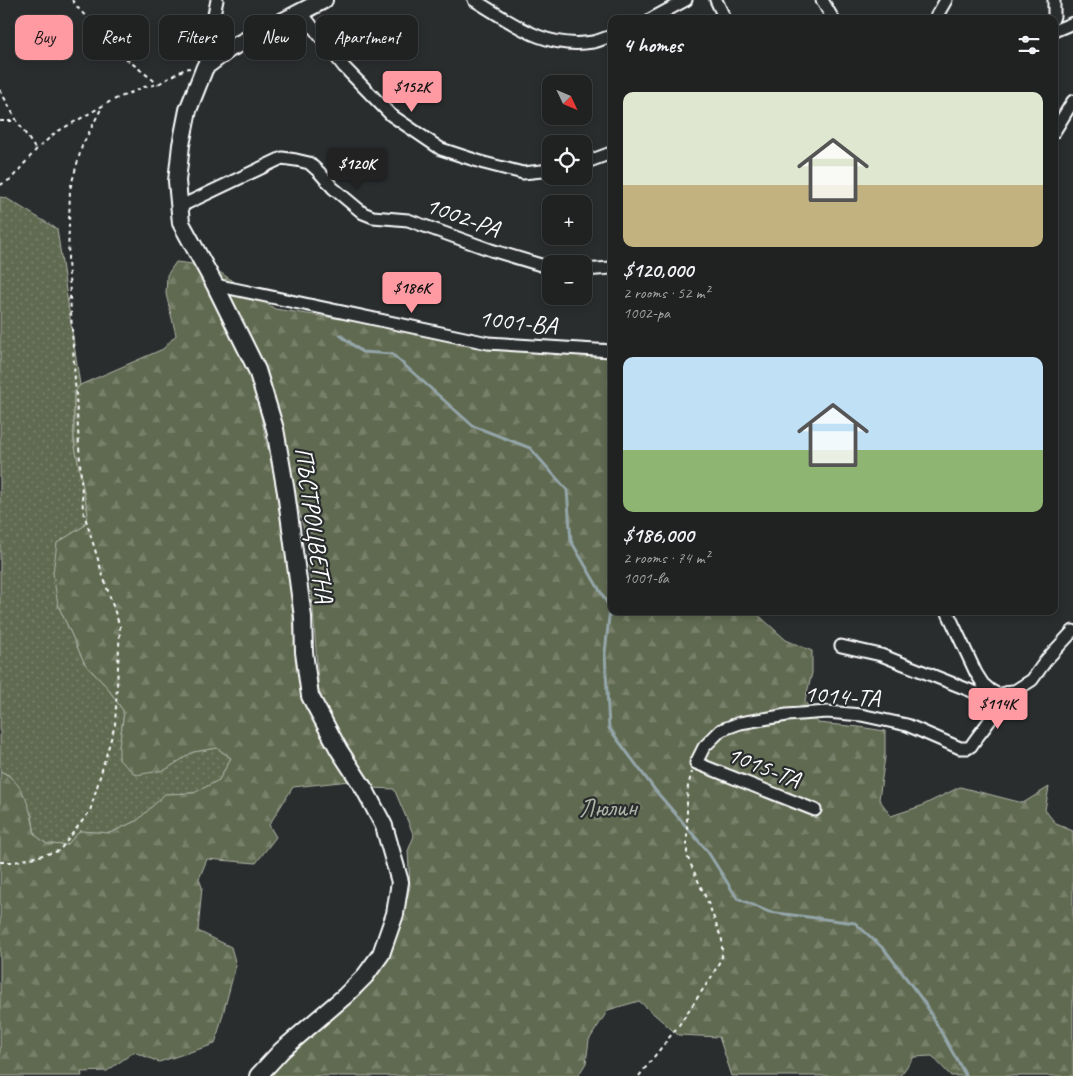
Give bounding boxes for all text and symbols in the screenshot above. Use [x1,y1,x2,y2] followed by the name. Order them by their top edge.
[15,15,73,60] chip: Buy
[83,15,149,60] chip: Rent
[159,15,234,60] chip: Filters
[244,15,306,60] chip: New
[316,15,418,60] chip: Apartment
[1015,31,1043,59] icon: filters
[623,32,682,58] text: 4 homes
[377,70,447,113] pin: $152K
[542,75,592,125] north arrow
[542,75,592,305] map controls
[394,77,430,97] text: $152K
[788,125,878,215] icon: home
[542,135,592,185] button: locate
[322,148,392,190] pin: $120K
[339,154,375,174] text: $120K
[421,189,505,246] street label: 1002-РА
[542,195,592,245] button: +
[542,255,592,305] button: −
[623,257,693,283] text: $120,000
[377,272,447,314] pin: $186K
[393,278,431,298] text: $186K
[623,283,709,303] text: 2 rooms · 52 m²
[477,302,560,342] street label: 1001-ВА
[623,303,670,323] text: 1002-ра
[788,390,878,480] icon: home
[287,445,341,605] street label: ПЪСТРОЦВЕТНА
[623,522,694,548] text: $186,000
[623,548,709,568] text: 2 rooms · 74 m²
[623,568,669,588] text: 1001-ва
[803,677,882,715] street label: 1014-ТА
[963,688,1033,730] pin: $114K
[980,694,1016,714] text: $114K
[722,738,806,797] street label: 1015-ТА
[579,792,639,824] park label: Люлин

